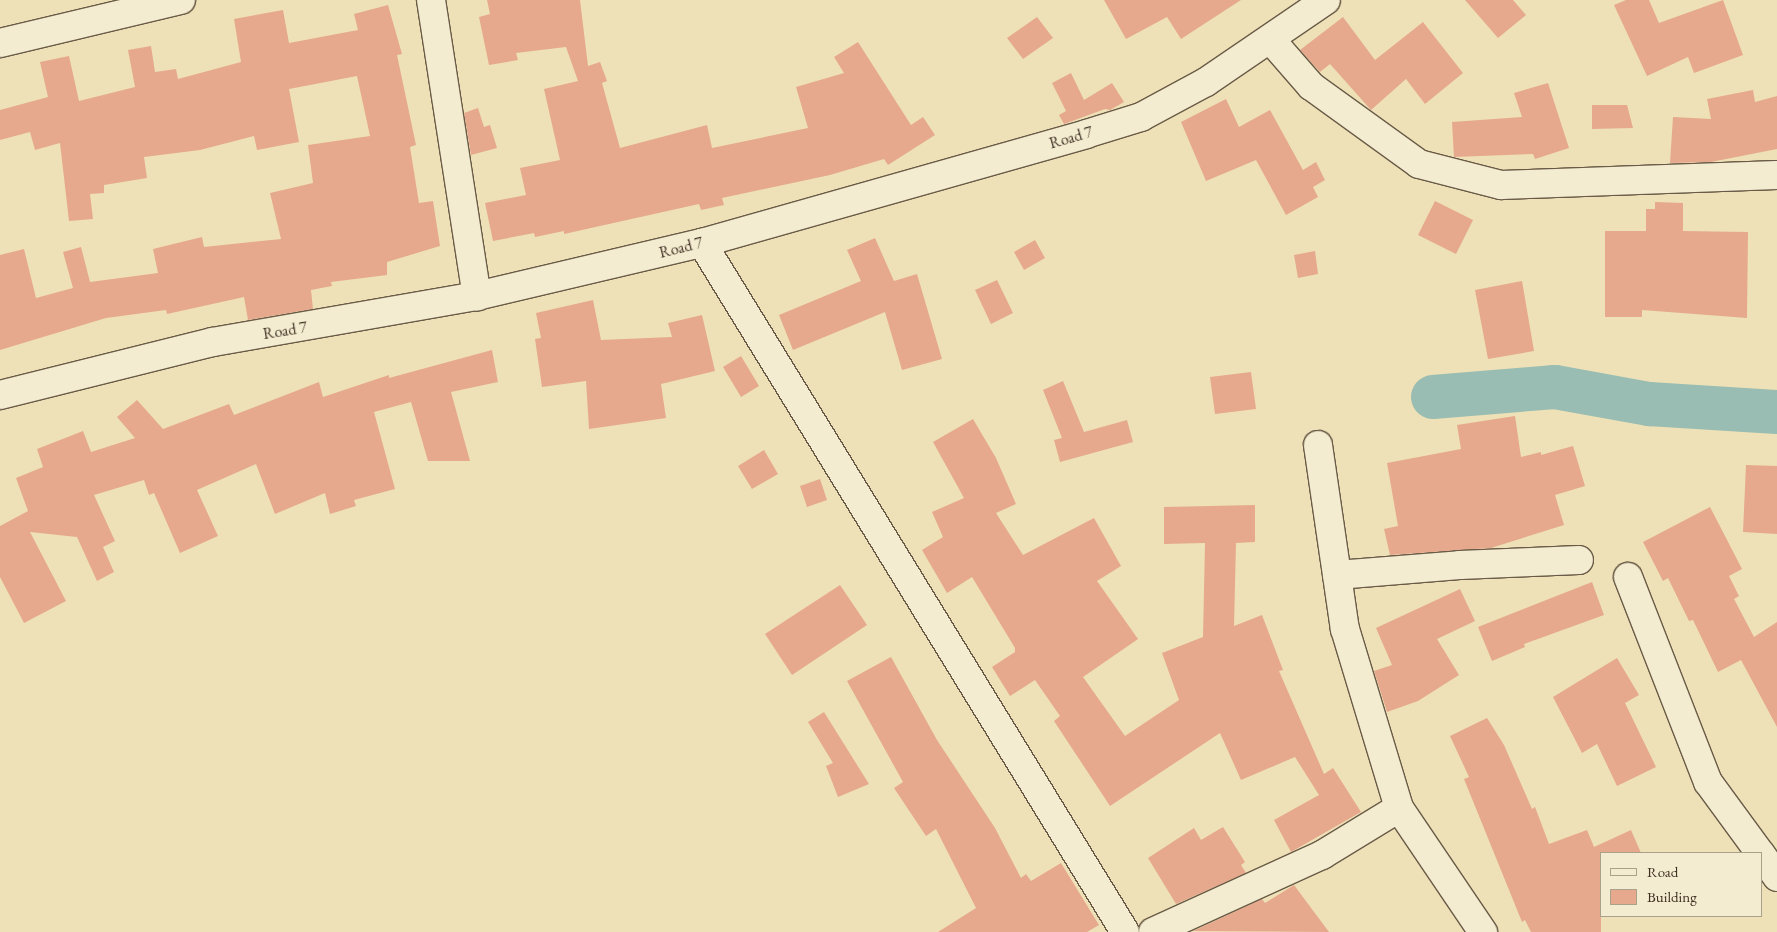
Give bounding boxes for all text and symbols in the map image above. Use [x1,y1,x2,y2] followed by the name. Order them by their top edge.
[1047,123,1095,153] street label: Road 7
[657,233,705,263] street label: Road 7
[262,318,308,344] street label: Road 7
[1600,852,1762,917] legend
[1647,862,1678,881] text: Road
[1647,887,1697,906] text: Building

